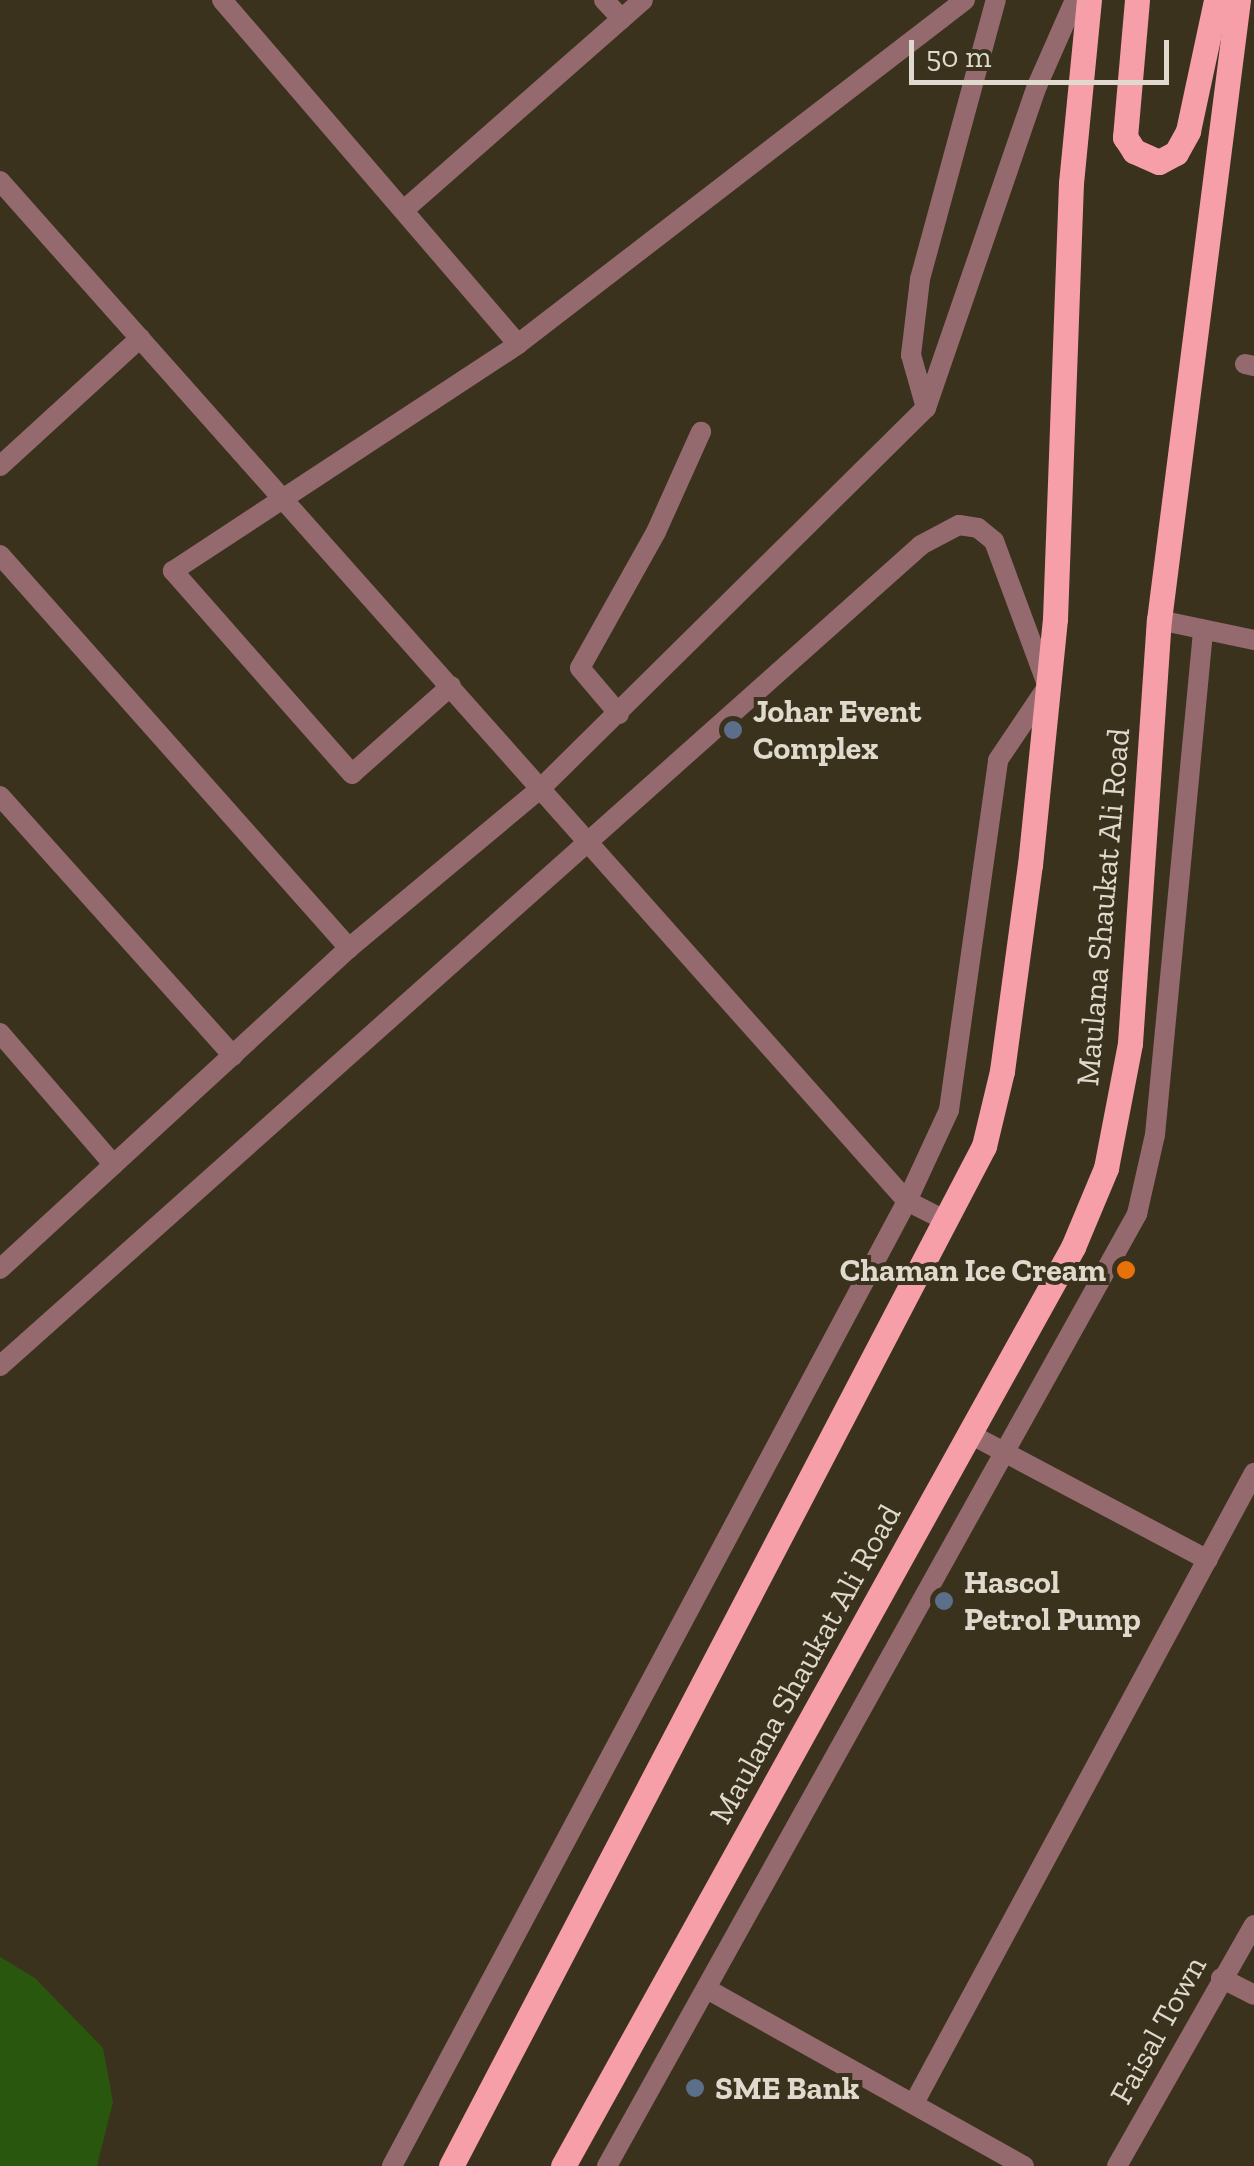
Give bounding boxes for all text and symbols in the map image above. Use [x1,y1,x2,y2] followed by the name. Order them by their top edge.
[914,20,1174,82] scale bar
[926,39,991,75] text: 50 m
[753,693,922,768] place label: Johar Event Complex
[722,719,744,741] marker: Johar Event Complex
[1068,726,1138,1088] street label: Maulana Shaukat Ali Road
[840,1251,1106,1289] place label: Chaman Ice Cream
[1115,1259,1137,1281] marker: Chaman Ice Cream
[701,1497,909,1831] street label: Maulana Shaukat Ali Road
[964,1564,1141,1639] place label: Hascol Petrol Pump
[933,1590,955,1612] marker: Hascol Petrol Pump
[1101,1949,1215,2111] street label: Faisal Town
[715,2069,859,2107] place label: SME Bank
[684,2077,706,2099] marker: SME Bank

